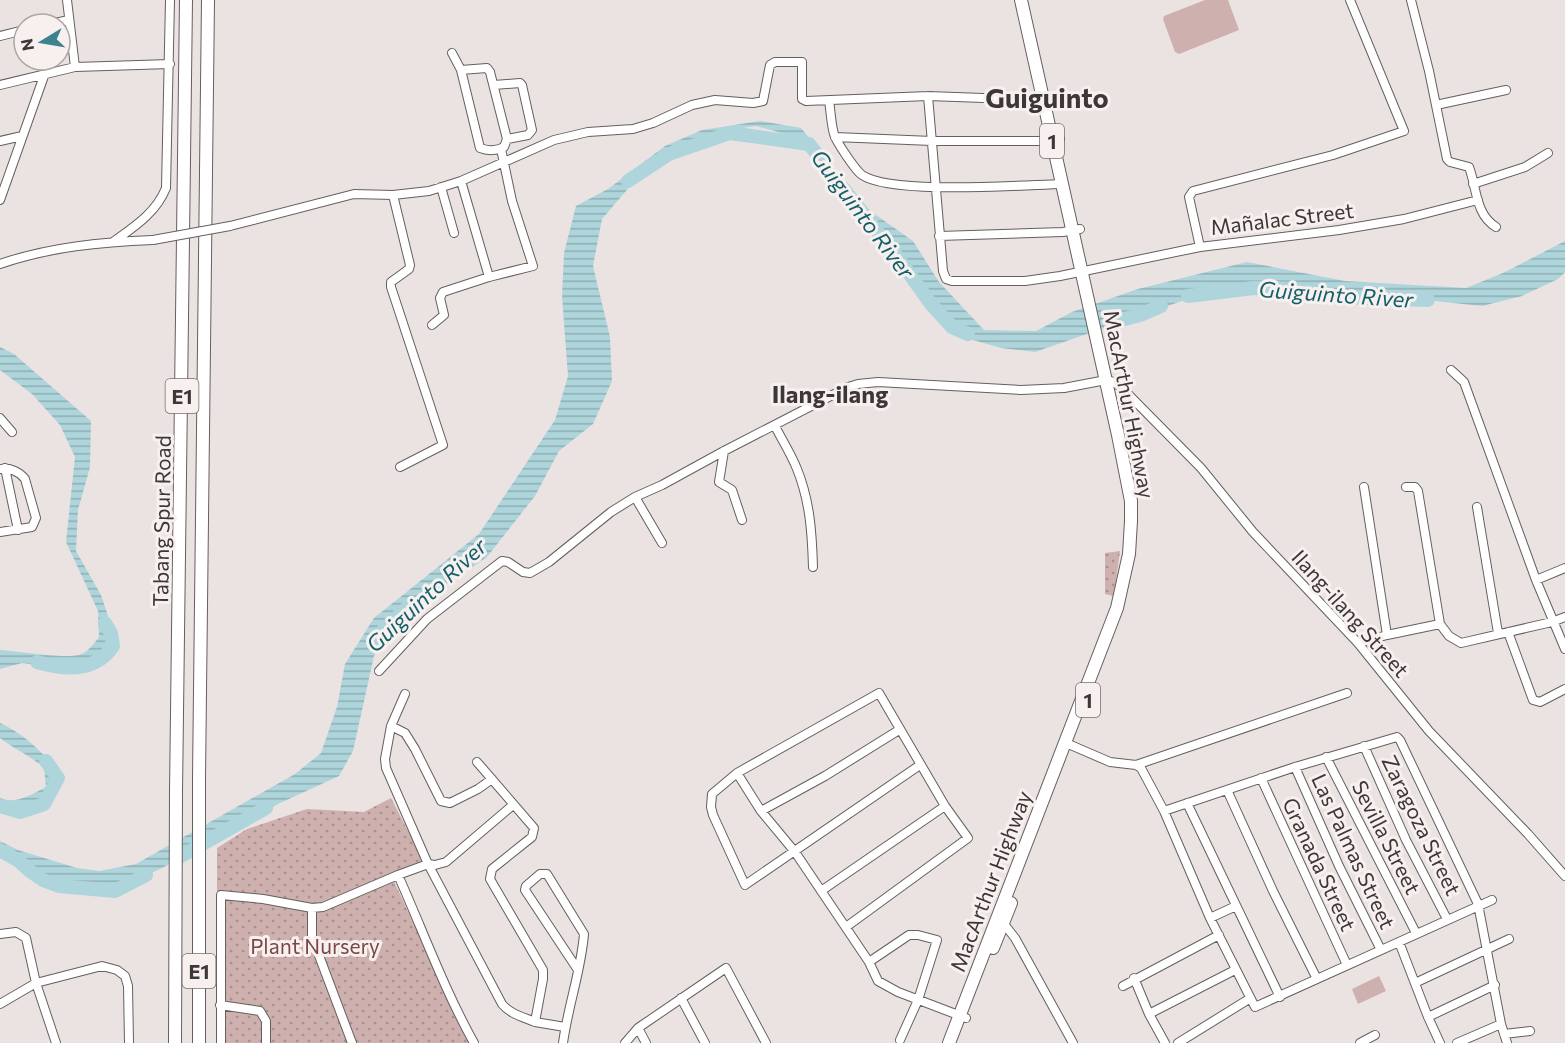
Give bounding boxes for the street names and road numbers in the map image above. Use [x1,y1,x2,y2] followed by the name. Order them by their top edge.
[1040,124,1064,158] road number: 1
[1209,197,1355,239] street label: Mañalac Street
[1099,308,1161,500] street label: MacArthur Highway
[166,379,198,413] road number: E1
[147,435,175,607] street label: Tabang Spur Road
[1287,544,1415,682] street label: Ilang-ilang Street
[1076,683,1100,717] road number: 1
[1377,751,1467,899] street label: Zaragoza Street
[1307,769,1401,933] street label: Las Palmas Street
[1348,776,1426,898] street label: Sevilla Street
[944,787,1036,975] street label: MacArthur Highway
[1278,793,1362,935] street label: Granada Street
[182,954,216,988] road number: E1

